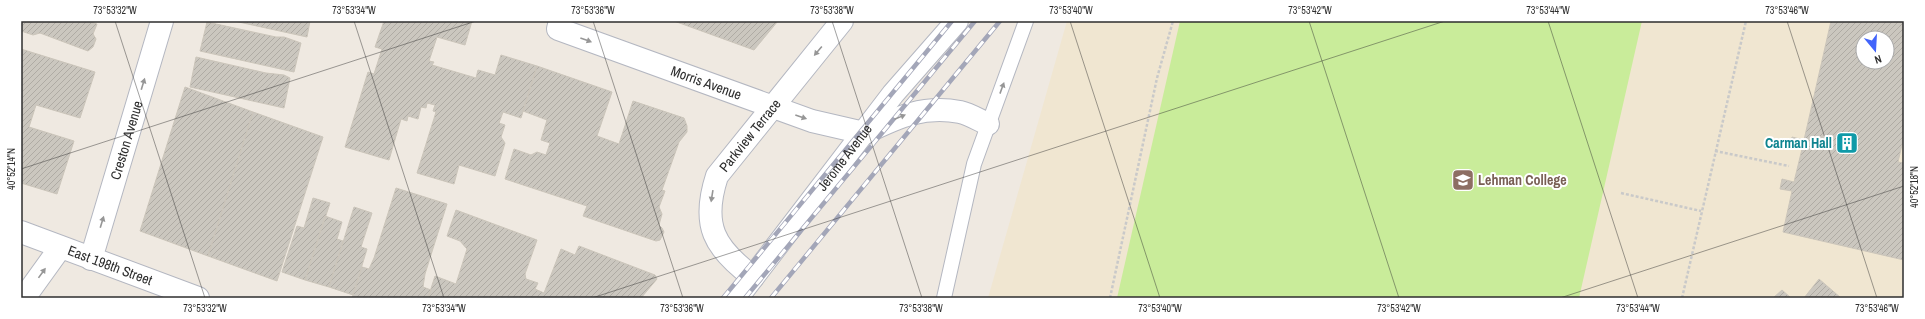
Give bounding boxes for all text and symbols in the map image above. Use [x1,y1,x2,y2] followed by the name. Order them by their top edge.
[93,4,137,17] text: 73°53'32"W
[332,4,376,17] text: 73°53'34"W
[571,4,615,17] text: 73°53'36"W
[810,4,854,17] text: 73°53'38"W
[1049,4,1093,17] text: 73°53'40"W
[1288,4,1332,17] text: 73°53'42"W
[1526,4,1570,17] text: 73°53'44"W
[1765,4,1809,17] text: 73°53'46"W
[1855,30,1895,70] north arrow
[581,37,593,43] one-way arrow
[813,46,822,56] one-way arrow
[1873,52,1883,67] text: N
[669,62,744,104] street label: Morris Avenue
[140,77,146,89] one-way arrow
[999,81,1005,93] one-way arrow
[715,95,785,175] street label: Parkview Terrace
[106,99,147,182] street label: Creston Avenue
[894,113,906,119] one-way arrow
[795,114,807,120] one-way arrow
[813,120,876,195] street label: Jerome Avenue
[1834,130,1860,156] building icon: Carman Hall
[1765,134,1832,152] place label: Carman Hall
[5,148,18,190] text: 40°52'14"N
[1908,166,1921,208] text: 40°52'18"N
[1450,167,1476,193] school or university icon: Lehman College
[1478,171,1567,189] place label: Lehman College
[709,189,715,202] one-way arrow
[99,216,105,228] one-way arrow
[65,241,155,289] street label: East 198th Street
[38,268,46,278] one-way arrow
[183,302,227,315] text: 73°53'32"W
[422,302,466,315] text: 73°53'34"W
[660,302,704,315] text: 73°53'36"W
[899,302,943,315] text: 73°53'38"W
[1138,302,1182,315] text: 73°53'40"W
[1377,302,1421,315] text: 73°53'42"W
[1616,302,1660,315] text: 73°53'44"W
[1855,302,1899,315] text: 73°53'46"W

